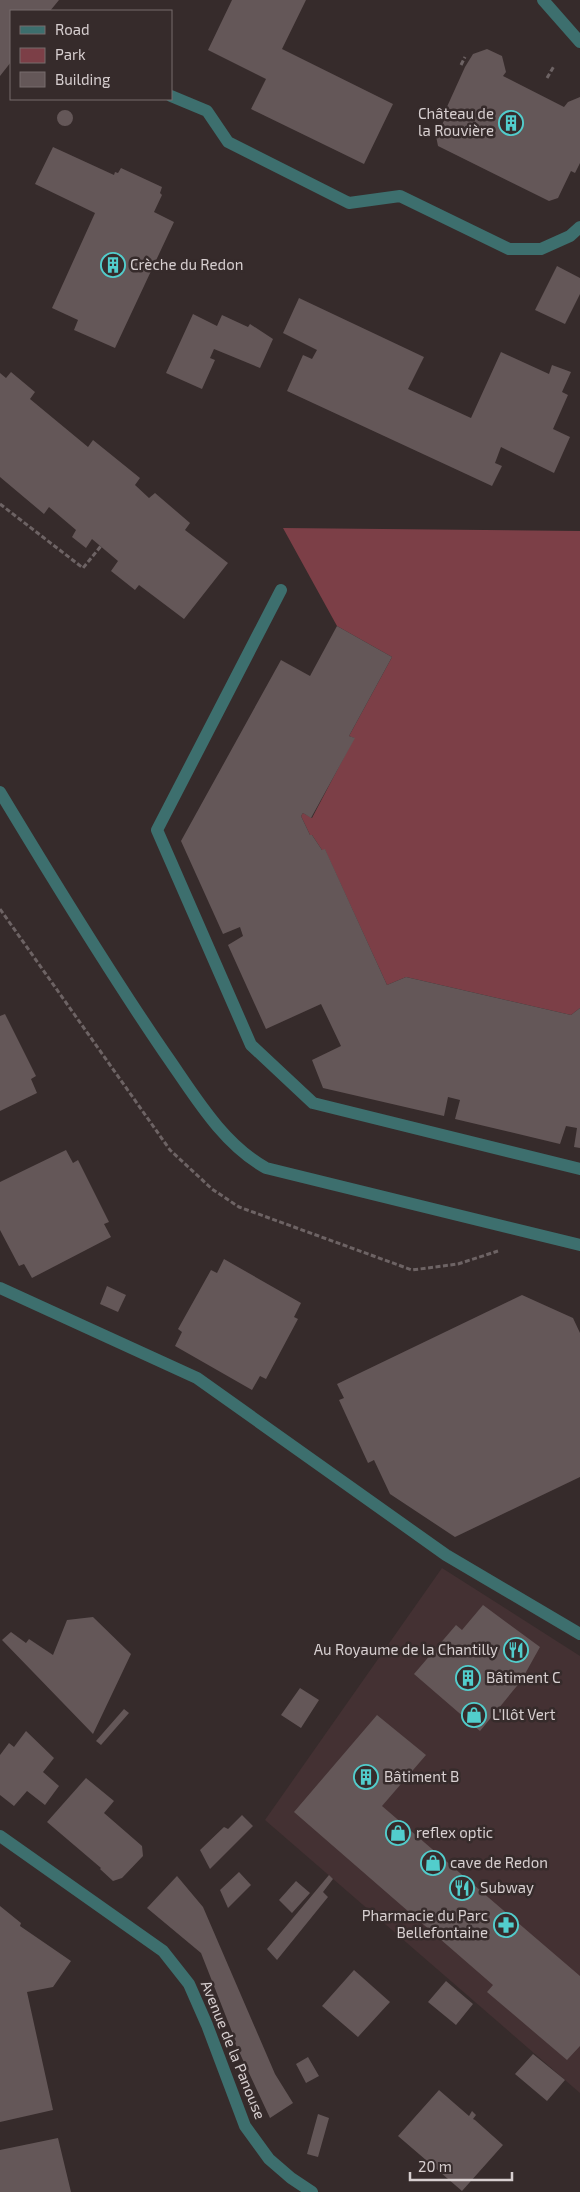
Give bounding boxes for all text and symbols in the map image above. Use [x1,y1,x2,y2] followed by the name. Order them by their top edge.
[10,10,172,100] legend
[55,20,90,38] text: Road
[55,45,86,63] text: Park
[55,70,111,88] text: Building
[418,104,494,139] place label: Château de la Rouvière
[498,110,524,136] building icon: Château de la Rouvière
[100,252,126,278] building icon: Crèche du Redon
[130,255,243,273] place label: Crèche du Redon
[503,1637,529,1663] restaurant icon: Au Royaume de la Chantilly
[314,1640,498,1658] place label: Au Royaume de la Chantilly
[455,1665,481,1691] building icon: Bâtiment C
[486,1668,561,1686] place label: Bâtiment C
[461,1702,487,1728] shop icon: L'Ilôt Vert
[492,1705,556,1723] place label: L'Ilôt Vert
[353,1764,379,1790] building icon: Bâtiment B
[384,1767,459,1785] place label: Bâtiment B
[385,1820,411,1846] shop icon: reflex optic
[416,1823,493,1841] place label: reflex optic
[420,1850,446,1876] shop icon: cave de Redon
[450,1853,548,1871] place label: cave de Redon
[449,1875,475,1901] restaurant icon: Subway
[480,1878,534,1896] place label: Subway
[362,1906,488,1941] place label: Pharmacie du Parc Bellefontaine
[493,1912,519,1938] pharmacy icon: Pharmacie du Parc Bellefontaine
[198,1978,270,2122] street label: Avenue de la Panouse
[410,2150,512,2182] scale bar
[418,2157,452,2175] text: 20 m

